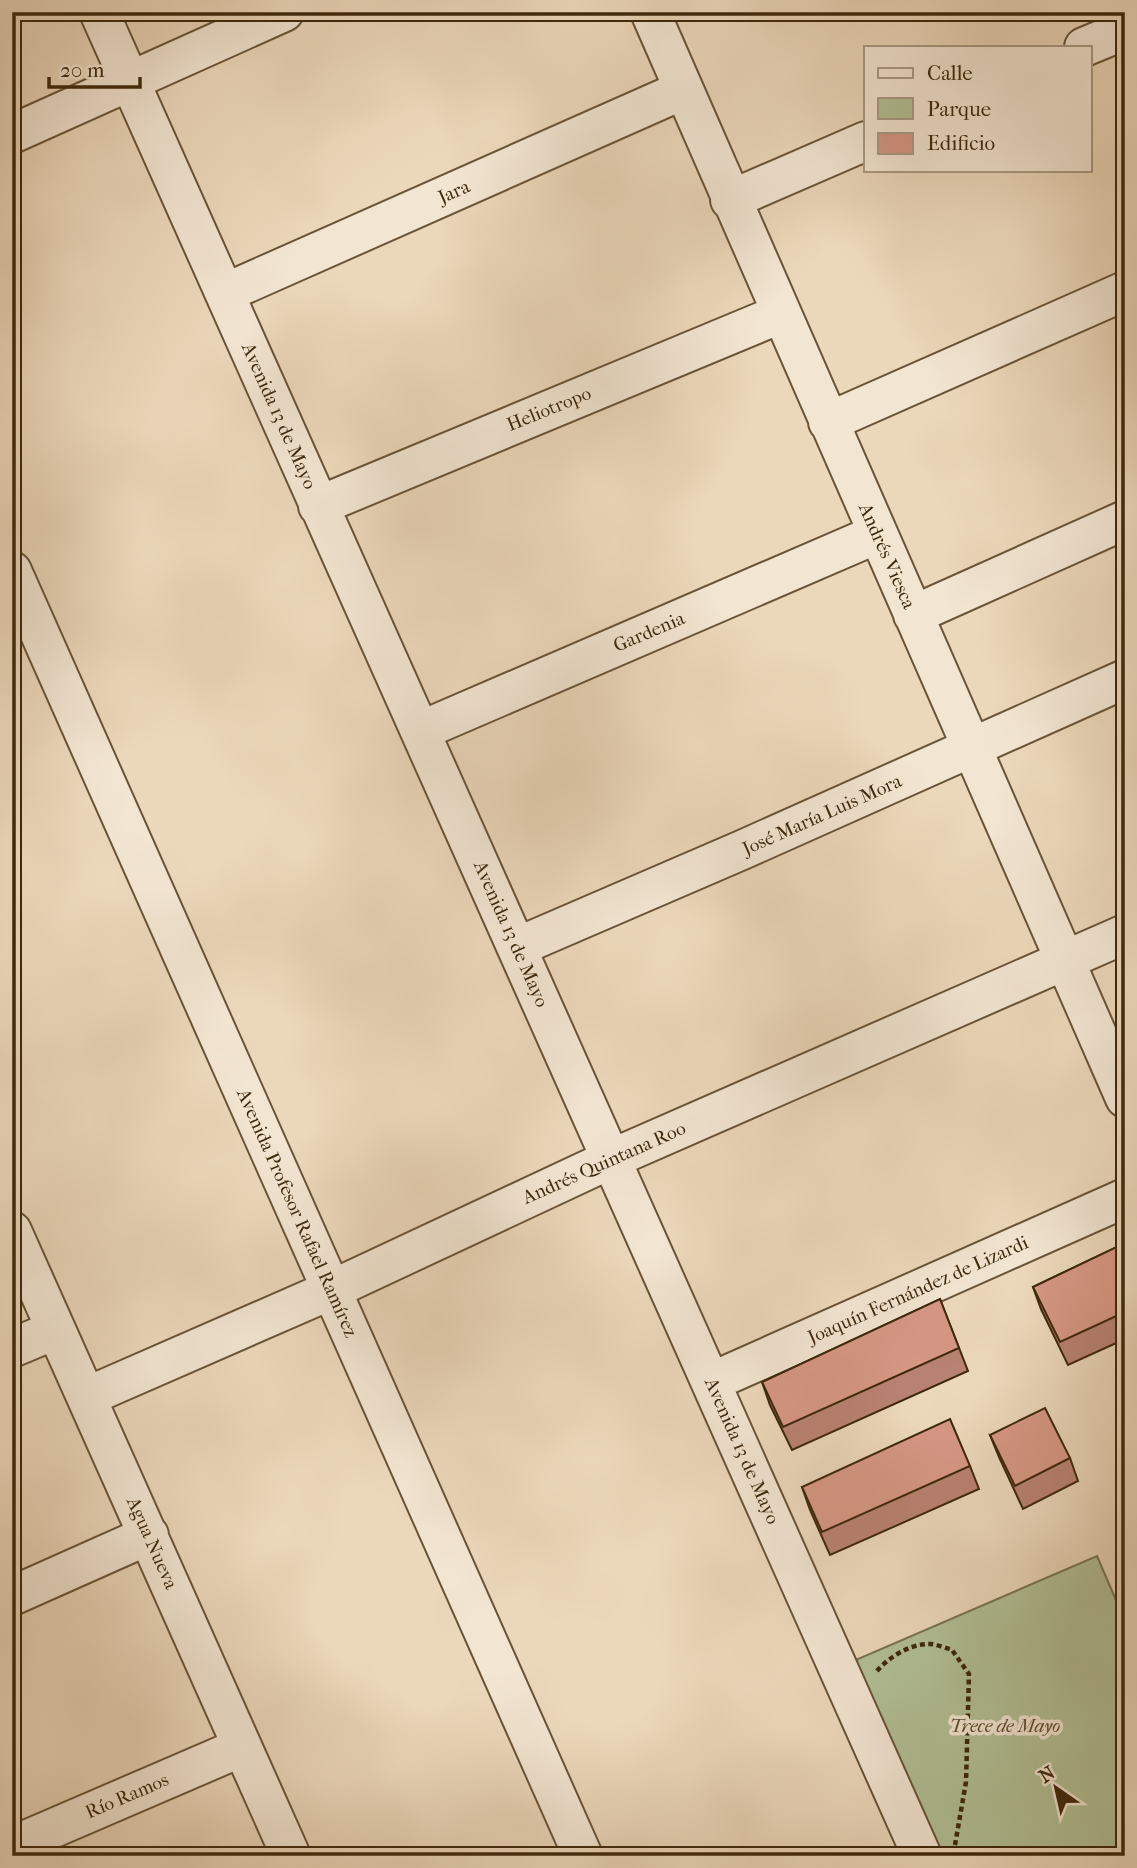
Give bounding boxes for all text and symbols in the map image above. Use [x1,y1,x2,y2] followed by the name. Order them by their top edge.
[49,46,140,90] scale bar
[864,46,1092,172] legend
[60,58,105,82] text: 20 m
[927,61,973,85] text: Calle
[927,97,991,121] text: Parque
[927,131,995,155] text: Edificio
[433,175,473,209] street label: Jara
[236,338,321,493] street label: Avenida 13 de Mayo
[504,382,595,436] street label: Heliotropo
[853,499,920,612] street label: Andrés Viesca
[610,607,688,657] street label: Gardenia
[737,770,905,861] street label: José María Luis Mora
[468,856,553,1011] street label: Avenida 13 de Mayo
[232,1084,362,1341] street label: Avenida Profesor Rafael Ramírez
[518,1117,689,1209] street label: Andrés Quintana Roo
[803,1231,1032,1349] street label: Joaquín Fernández de Lizardi
[699,1373,784,1528] street label: Avenida 13 de Mayo
[122,1493,182,1593] street label: Agua Nueva
[950,1715,1060,1737] park label: Trece de Mayo
[1021,1752,1092,1822] north arrow
[1035,1761,1060,1788] text: N
[82,1769,172,1823] street label: Río Ramos

